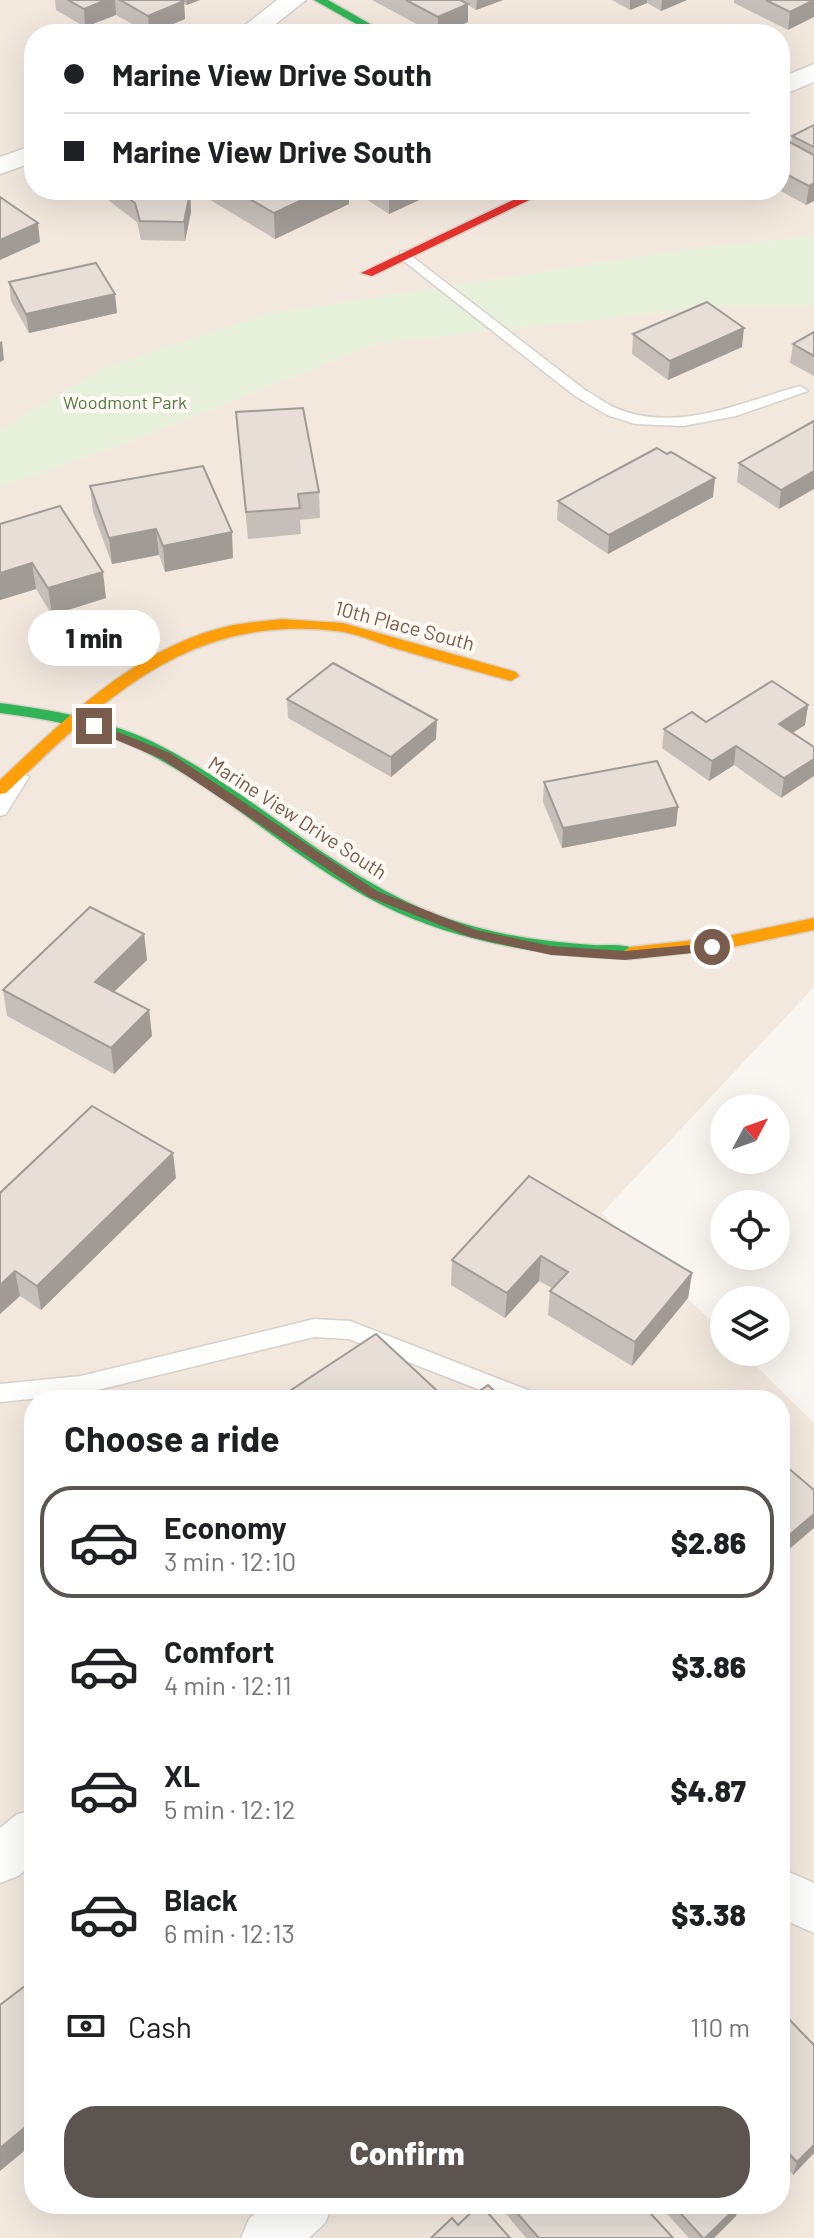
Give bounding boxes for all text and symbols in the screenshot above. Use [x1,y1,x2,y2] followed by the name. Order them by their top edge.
[112,56,432,92] text: Marine View Drive South
[112,133,432,169] text: Marine View Drive South
[63,391,187,413] park label: Woodmont Park
[333,595,477,655] street label: 10th Place South
[28,610,160,666] callout: 1 min
[65,622,123,653] text: 1 min
[76,708,112,744] route end
[204,750,392,884] street label: Marine View Drive South
[694,929,730,965] route start
[710,1094,790,1174] north arrow
[710,1094,790,1366] map controls
[710,1190,790,1270] button: locate
[710,1286,790,1366] button: layers
[64,1416,280,1459] text: Choose a ride
[68,1506,140,1578] icon: car
[164,1509,287,1545] text: Economy
[671,1524,746,1560] text: $2.86
[164,1545,296,1576] text: 3 min · 12:10
[68,1630,140,1702] icon: car
[164,1633,274,1669] text: Comfort
[671,1648,746,1684] text: $3.86
[164,1669,292,1700] text: 4 min · 12:11
[68,1754,140,1826] icon: car
[164,1757,200,1793] text: XL
[670,1772,746,1808] text: $4.87
[164,1793,295,1824] text: 5 min · 12:12
[68,1878,140,1950] icon: car
[164,1881,238,1917] text: Black
[671,1896,746,1932] text: $3.38
[164,1917,295,1948] text: 6 min · 12:13
[64,2004,108,2048] icon: cash
[128,2008,192,2044] text: Cash
[690,2011,750,2042] text: 110 m
[64,2106,750,2198] button: Confirm

